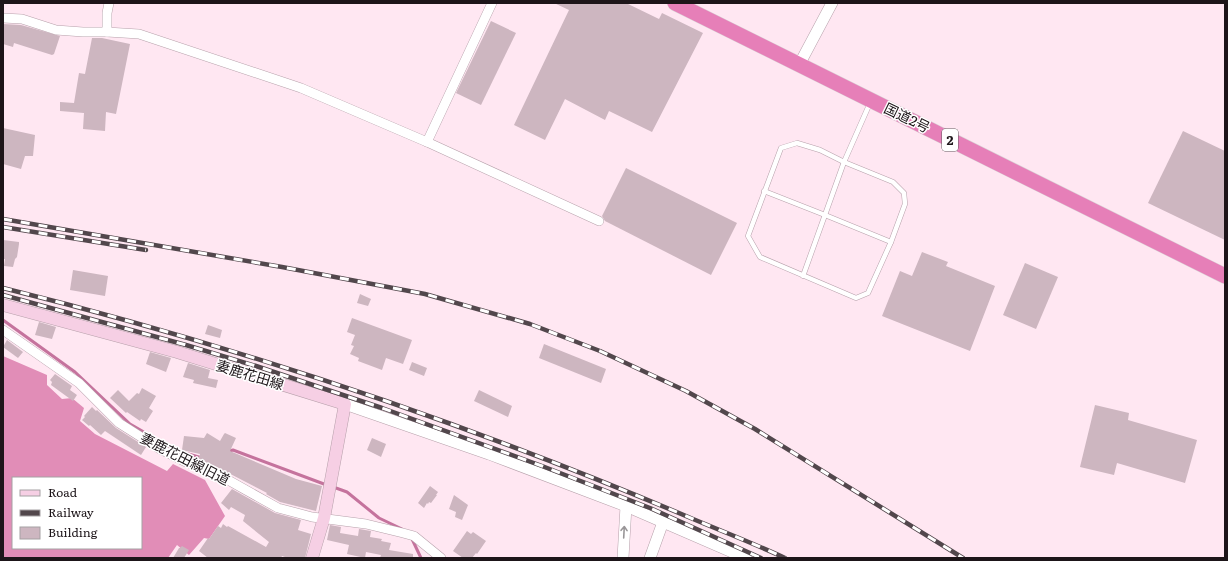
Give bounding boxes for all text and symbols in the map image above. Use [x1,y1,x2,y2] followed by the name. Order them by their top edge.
[881,97,934,137] street label: 国道2号
[942,129,958,151] road number: 2
[214,354,287,394] street label: 妻鹿花田線
[137,427,234,489] street label: 妻鹿花田線旧道
[12,477,142,549] legend
[48,483,78,501] text: Road
[48,503,94,521] text: Railway
[48,523,98,541] text: Building
[621,526,628,539] one-way arrow

